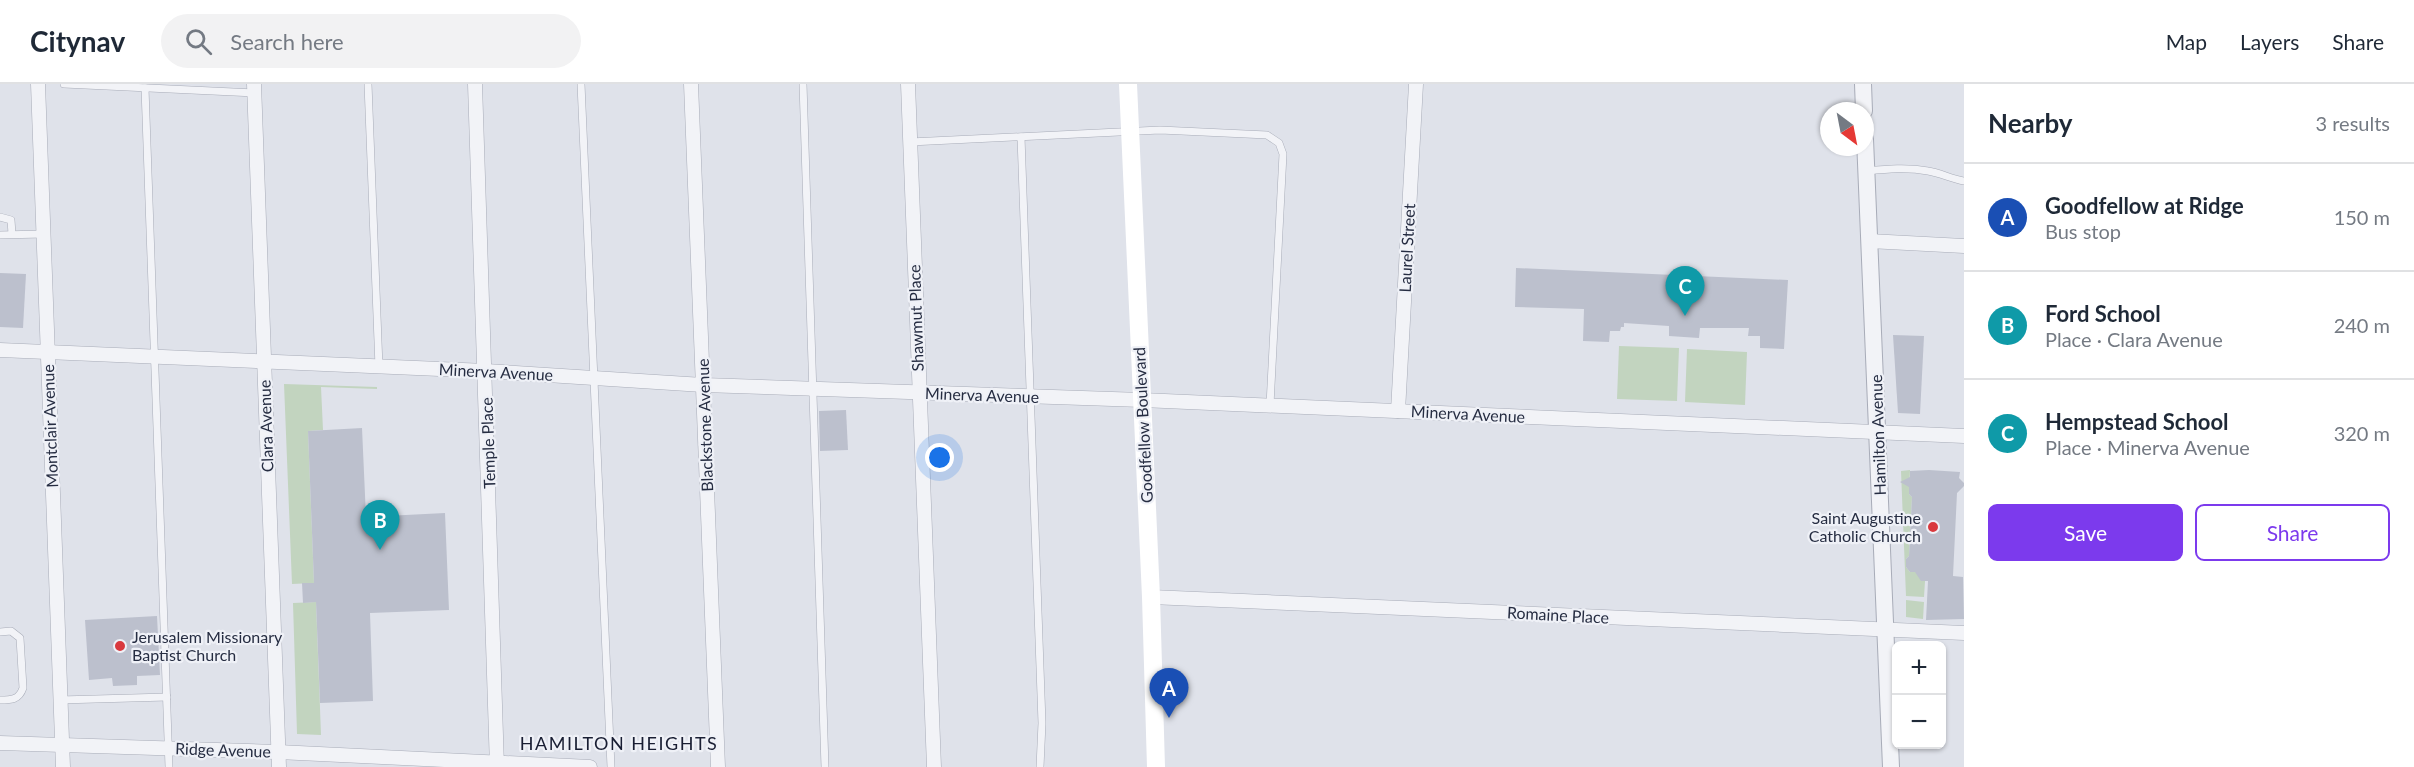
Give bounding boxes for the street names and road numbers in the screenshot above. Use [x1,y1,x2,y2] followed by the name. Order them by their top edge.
[1395,203,1418,293] street label: Laurel Street
[904,264,927,372] street label: Shawmut Place
[1129,347,1156,503] street label: Goodfellow Boulevard
[693,358,716,492] street label: Blackstone Avenue
[438,359,554,384] street label: Minerva Avenue
[38,364,61,488] street label: Montclair Avenue
[1866,374,1889,496] street label: Hamilton Avenue
[254,379,277,473] street label: Clara Avenue
[925,383,1039,406] street label: Minerva Avenue
[476,397,499,489] street label: Temple Place
[1410,401,1526,426] street label: Minerva Avenue
[1506,602,1610,627] street label: Romaine Place
[175,738,271,761] street label: Ridge Avenue

